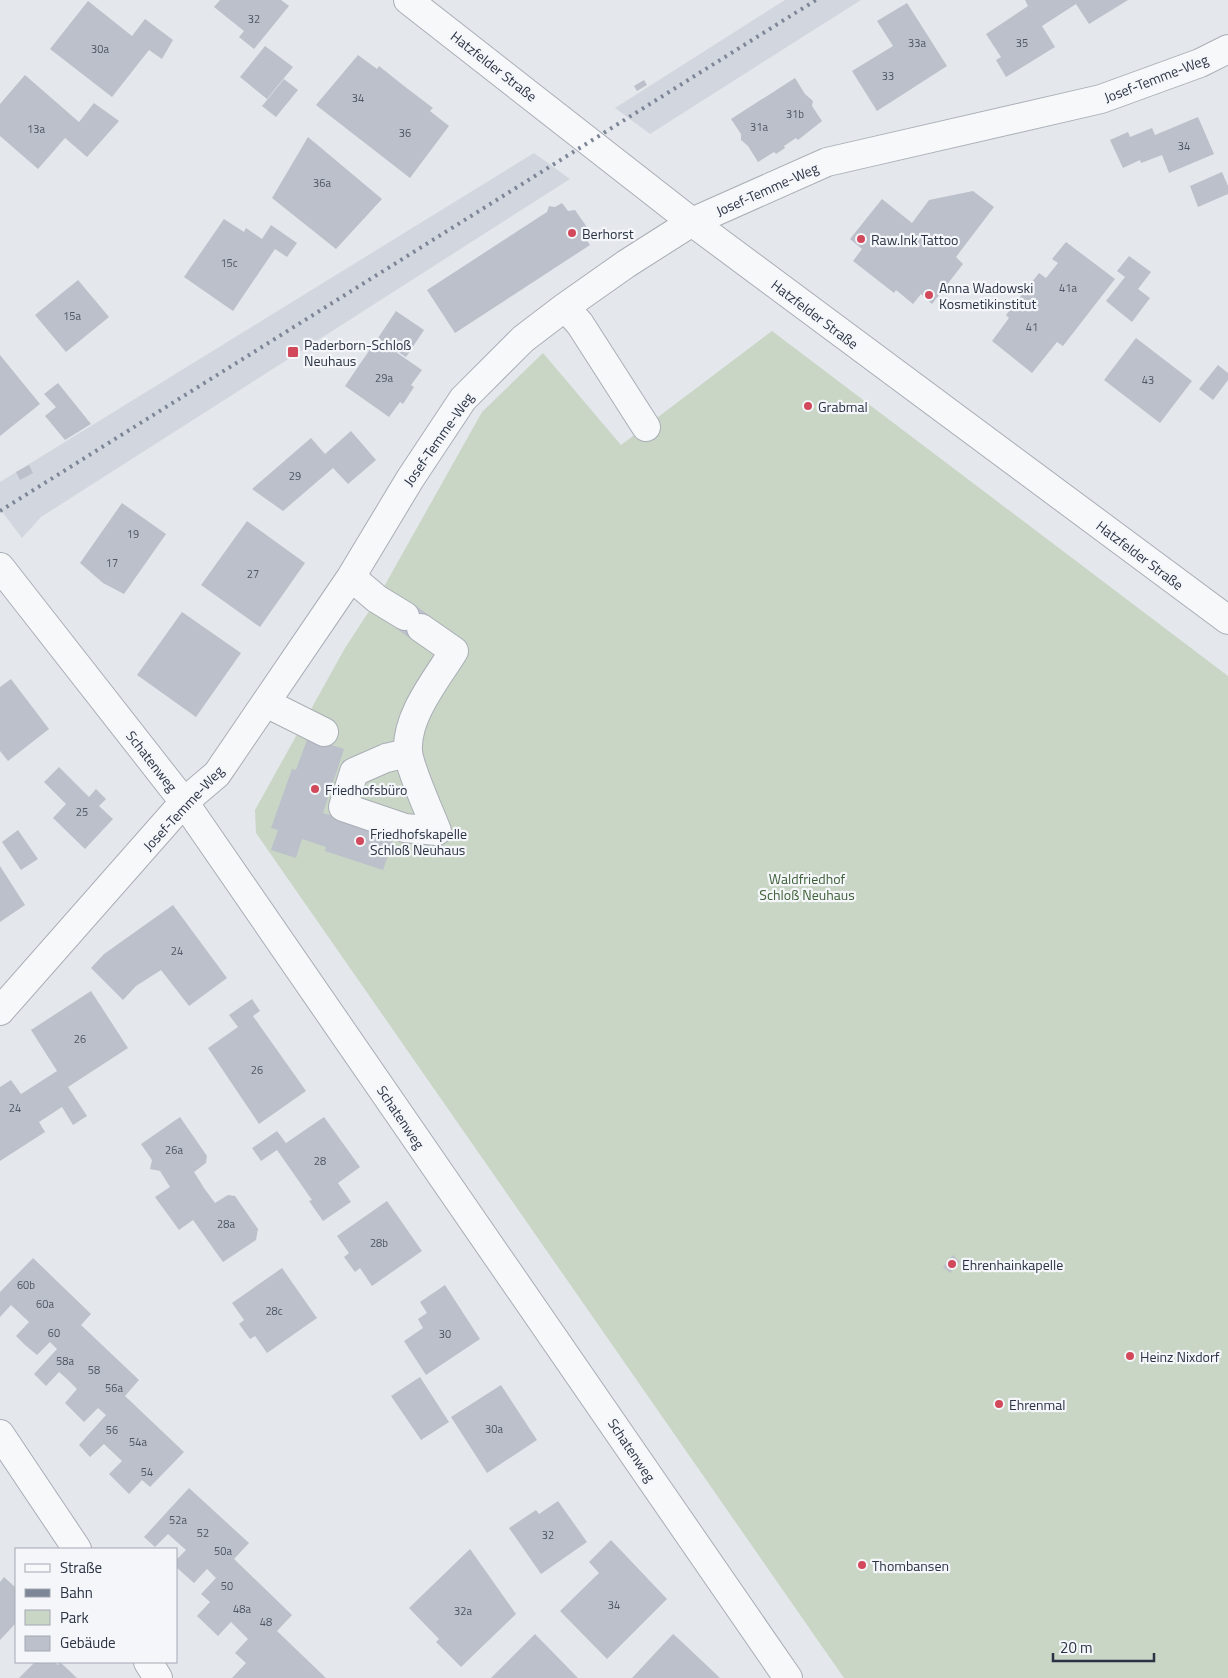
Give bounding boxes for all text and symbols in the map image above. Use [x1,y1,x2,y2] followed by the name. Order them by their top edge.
[248,11,260,27] house number: 32
[446,26,542,106] street label: Hatzfelder Straße
[908,35,926,51] house number: 33a
[1016,35,1028,51] house number: 35
[91,41,109,57] house number: 30a
[1101,48,1211,108] street label: Josef-Temme-Weg
[882,68,894,84] house number: 33
[352,90,364,106] house number: 34
[786,106,804,122] house number: 31b
[750,119,768,135] house number: 31a
[27,121,45,137] house number: 13a
[399,125,411,141] house number: 36
[1178,138,1190,154] house number: 34
[712,157,822,221] street label: Josef-Temme-Weg
[313,175,331,191] house number: 36a
[582,223,634,244] place label: Berhorst
[566,227,578,239] marker: Berhorst
[871,229,958,250] place label: Raw.Ink Tattoo
[855,233,867,245] marker: Raw.Ink Tattoo
[220,255,238,271] house number: 15c
[767,274,863,354] street label: Hatzfelder Straße
[939,277,1036,314] place label: Anna Wadowski Kosmetikinstitut
[1059,280,1077,296] house number: 41a
[923,289,935,301] marker: Anna Wadowski Kosmetikinstitut
[63,308,81,324] house number: 15a
[1026,319,1038,335] house number: 41
[304,334,411,371] place label: Paderborn-Schloß Neuhaus
[286,345,300,359] marker: Paderborn-Schloß Neuhaus
[375,370,393,386] house number: 29a
[1142,372,1154,388] house number: 43
[398,388,478,490] street label: Josef-Temme-Weg
[818,396,868,417] place label: Grabmal
[802,400,814,412] marker: Grabmal
[289,468,301,484] house number: 29
[1092,515,1188,595] street label: Hatzfelder Straße
[127,526,139,542] house number: 19
[106,555,118,571] house number: 17
[247,566,259,582] house number: 27
[121,726,183,796] street label: Schatenweg
[138,761,228,855] street label: Josef-Temme-Weg
[325,779,407,800] place label: Friedhofsbüro
[309,783,321,795] marker: Friedhofsbüro
[76,804,88,820] house number: 25
[370,823,467,860] place label: Friedhofskapelle Schloß Neuhaus
[354,835,366,847] marker: Friedhofskapelle Schloß Neuhaus
[759,868,855,905] park label: Waldfriedhof Schloß Neuhaus
[171,943,183,959] house number: 24
[74,1031,86,1047] house number: 26
[251,1062,263,1078] house number: 26
[372,1081,430,1153] street label: Schatenweg
[9,1100,21,1116] house number: 24
[165,1142,183,1158] house number: 26a
[314,1153,326,1169] house number: 28
[217,1216,235,1232] house number: 28a
[370,1235,388,1251] house number: 28b
[962,1254,1063,1275] place label: Ehrenhainkapelle
[946,1258,958,1270] marker: Ehrenhainkapelle
[17,1277,35,1293] house number: 60b
[36,1296,54,1312] house number: 60a
[265,1303,283,1319] house number: 28c
[48,1325,60,1341] house number: 60
[439,1326,451,1342] house number: 30
[1140,1346,1220,1367] place label: Heinz Nixdorf
[1124,1350,1136,1362] marker: Heinz Nixdorf
[56,1353,74,1369] house number: 58a
[88,1362,100,1378] house number: 58
[105,1380,123,1396] house number: 56a
[1009,1394,1066,1415] place label: Ehrenmal
[993,1398,1005,1410] marker: Ehrenmal
[603,1414,661,1486] street label: Schatenweg
[485,1421,503,1437] house number: 30a
[106,1422,118,1438] house number: 56
[129,1434,147,1450] house number: 54a
[141,1464,153,1480] house number: 54
[169,1512,187,1528] house number: 52a
[197,1525,209,1541] house number: 52
[542,1527,554,1543] house number: 32
[214,1543,232,1559] house number: 50a
[15,1548,178,1663] legend
[872,1555,949,1576] place label: Thombansen
[60,1556,102,1579] text: Straße
[856,1559,868,1571] marker: Thombansen
[221,1578,233,1594] house number: 50
[60,1581,93,1604] text: Bahn
[608,1597,620,1613] house number: 34
[233,1601,251,1617] house number: 48a
[454,1603,472,1619] house number: 32a
[60,1606,89,1629] text: Park
[260,1614,272,1630] house number: 48
[1053,1630,1154,1662] scale bar
[60,1631,116,1654] text: Gebäude
[1060,1636,1093,1659] text: 20 m

